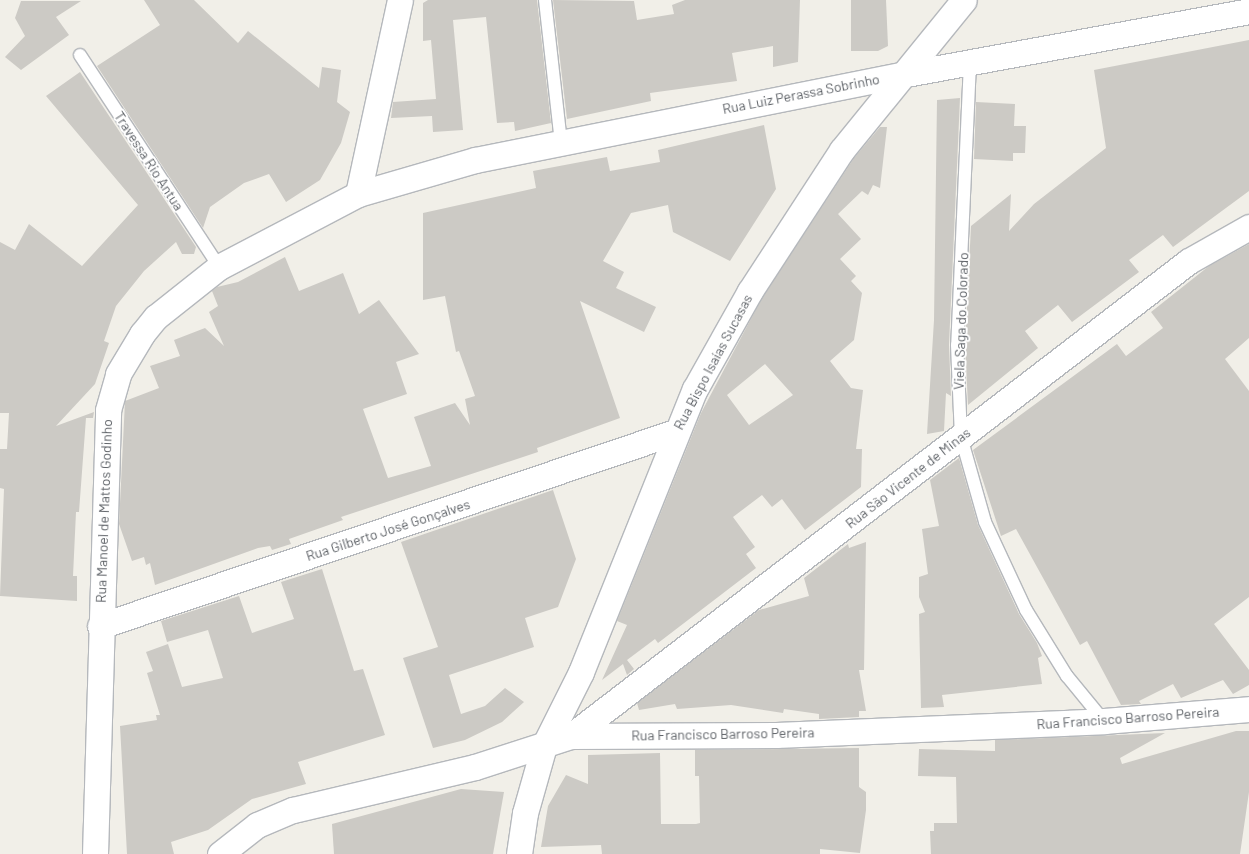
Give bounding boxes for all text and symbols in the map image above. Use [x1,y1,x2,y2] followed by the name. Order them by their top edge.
[721,71,881,117] street label: Rua Luiz Perassa Sobrinho
[111,108,187,214] street label: Travessa Rio Antua
[950,252,972,390] street label: Viela Saga do Colorado
[670,291,756,433] street label: Rua Bispo Isaías Sucasas
[92,419,116,603] street label: Rua Manoel de Mattos Godinho
[842,424,974,532] street label: Rua São Vicente de Minas
[304,496,472,564] street label: Rua Gilberto José Gonçalves
[1036,703,1220,733] street label: Rua Francisco Barroso Pereira
[631,724,815,744] street label: Rua Francisco Barroso Pereira

